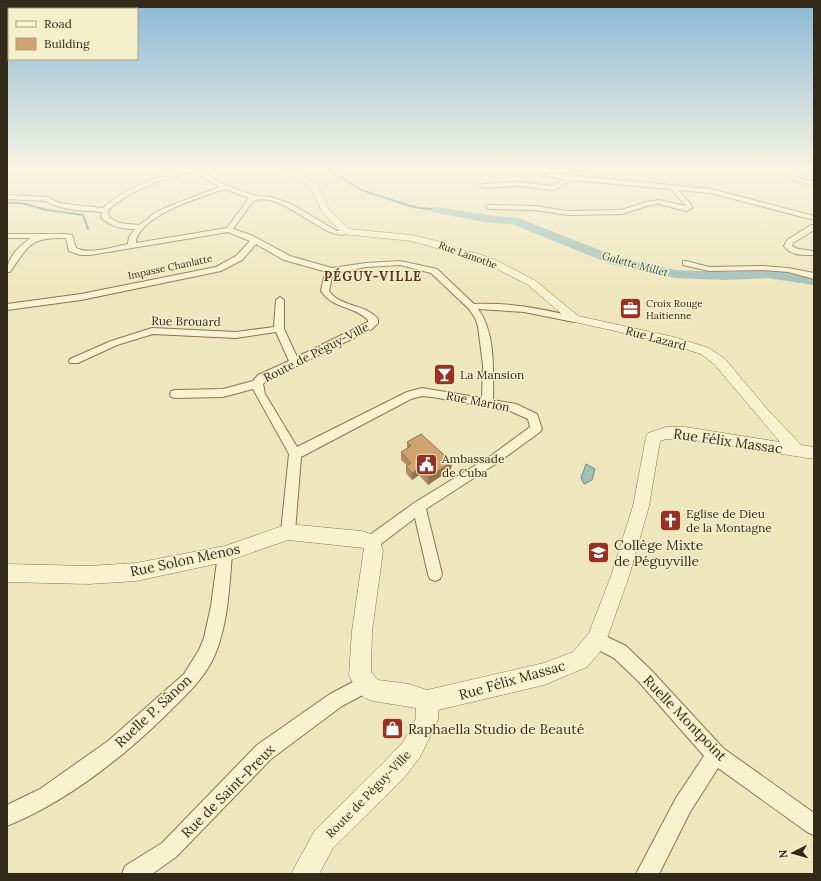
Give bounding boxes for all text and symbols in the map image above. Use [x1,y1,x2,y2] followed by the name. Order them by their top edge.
[8,8,138,60] legend
[44,16,72,31] text: Road
[44,36,90,51] text: Building
[437,238,500,272] street label: Rue Lamothe
[600,248,670,280] water label: Galette Millet
[127,252,214,282] street label: Impasse Chanlatte
[324,267,422,285] district label: PÉGUY-VILLE
[617,296,643,322] office icon: Croix Rouge Haitienne
[646,297,703,322] place label: Croix Rouge Haitienne
[151,313,221,329] street label: Rue Brouard
[261,319,372,385] street label: Route de Péguy-Ville
[624,323,688,353] street label: Rue Lazard
[432,361,458,387] bar icon: La Mansion
[460,367,524,382] place label: La Mansion
[445,387,511,415] street label: Rue Marion
[672,424,784,458] street label: Rue Félix Massac
[441,451,505,480] place label: Ambassade de Cuba
[413,452,439,478] public building icon: Ambassade de Cuba
[686,506,772,535] place label: Eglise de Dieu de la Montagne
[657,507,683,533] church icon: Eglise de Dieu de la Montagne
[614,536,704,570] place label: Collège Mixte de Péguyville
[128,540,242,580] street label: Rue Solon Menos
[585,540,611,566] school or university icon: Collège Mixte de Péguyville
[457,656,567,704] street label: Rue Félix Massac
[111,671,195,751] street label: Ruelle P. Sânon
[639,671,731,765] street label: Ruelle Montpoint
[380,716,406,742] shop icon: Raphaella Studio de Beauté
[408,720,585,738] place label: Raphaella Studio de Beauté
[177,740,279,842] street label: Rue de Saint-Preux
[322,747,414,841] street label: Route de Péguy-Ville
[773,833,813,873] north arrow
[776,849,790,859] text: N

